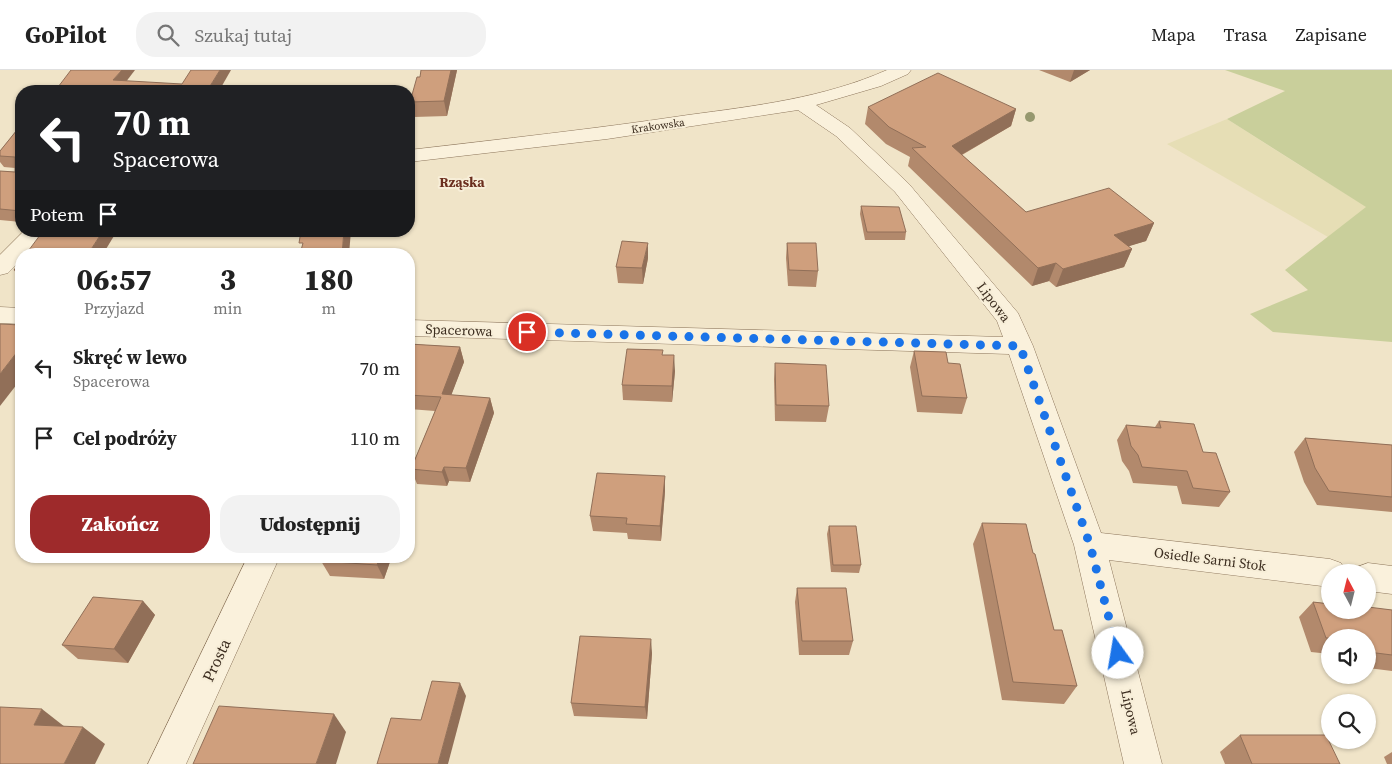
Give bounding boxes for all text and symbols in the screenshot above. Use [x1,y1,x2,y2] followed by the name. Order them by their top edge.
[136,12,486,57] search box
[25,18,106,51] text: GoPilot
[154,21,182,49] icon: search
[194,22,292,48] text: Szukaj tutaj
[1151,22,1196,47] text: Mapa
[1224,22,1267,47] text: Trasa
[1295,22,1367,47] text: Zapisane
[113,99,190,147] text: 70 m
[30,105,95,170] icon: left
[630,115,686,137] street label: Krakowska
[113,144,219,174] text: Spacerowa
[439,172,485,192] district label: Rząska
[94,200,122,228] icon: arrive
[30,201,84,227] text: Potem
[77,259,152,300] text: 06:57
[219,259,236,300] text: 3
[304,259,353,300] text: 180
[972,278,1016,327] street label: Lipowa
[84,297,144,319] text: Przyjazd
[213,297,242,319] text: min
[321,297,336,319] text: m
[506,311,548,353] pin
[513,318,541,346] icon: arrive
[425,319,494,341] street label: Spacerowa
[73,344,187,370] text: Skręć w lewo
[30,354,58,382] icon: left
[359,355,400,381] text: 70 m
[73,370,150,392] text: Spacerowa
[30,424,58,452] icon: arrive
[73,425,177,451] text: Cel podróży
[350,425,400,451] text: 110 m
[30,495,210,553] button: Zakończ
[220,495,400,553] button: Udostępnij
[1153,542,1267,576] street label: Osiedle Sarni Stok
[1321,564,1376,619] north arrow
[1321,564,1376,749] map controls
[1091,626,1143,678] position arrow
[1321,629,1376,684] button: sound
[197,634,236,685] street label: Prosta
[1116,687,1146,737] street label: Lipowa
[1321,694,1376,749] button: search

